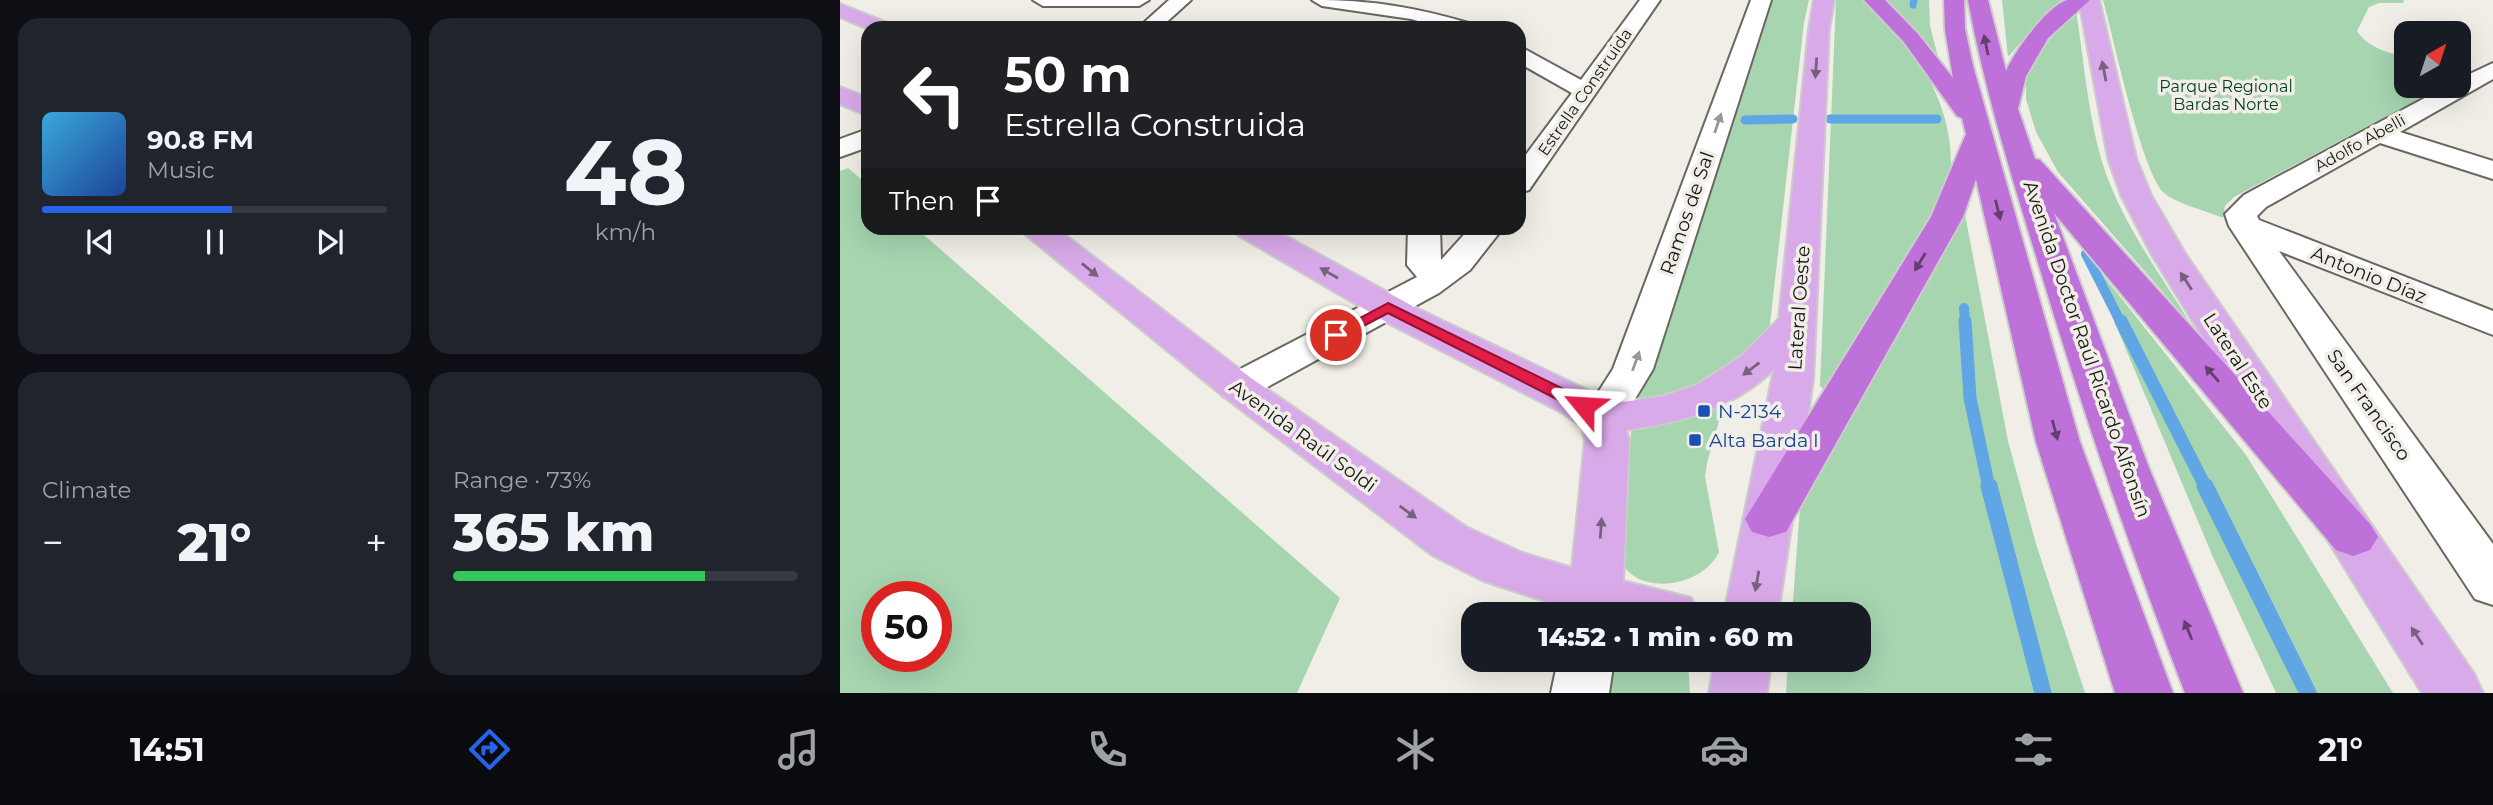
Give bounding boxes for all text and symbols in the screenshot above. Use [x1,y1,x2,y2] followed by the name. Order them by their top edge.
[2394,21,2471,98] north arrow
[2394,21,2471,98] map controls
[1534,25,1636,159] street label: Estrella Construida
[1980,34,1991,56] one-way arrow
[1004,45,1132,104] text: 50 m
[889,49,980,140] icon: left
[1810,57,1821,79] one-way arrow
[2098,60,2109,82] one-way arrow
[2159,77,2293,114] park label: Parque Regional Bardas Norte
[1004,105,1306,144] text: Estrella Construida
[2311,110,2409,176] street label: Adolfo Abelli
[1713,112,1724,133] one-way arrow
[564,117,687,228] text: 48
[147,124,254,156] text: 90.8 FM
[1655,148,1719,278] street label: Ramos de Sal
[147,156,215,184] text: Music
[2018,178,2156,520] street label: Avenida Doctor Raúl Ricardo Alfonsín
[969,182,1007,220] icon: arrive
[889,185,955,217] text: Then
[1993,199,2004,221] one-way arrow
[595,218,656,246] text: km/h
[81,223,119,261] icon: previous
[196,223,234,261] icon: pause
[311,223,349,261] icon: next
[2308,241,2430,309] street label: Antonio Díaz
[1783,245,1815,371] street label: Lateral Oeste
[1914,253,1927,272] one-way arrow
[1082,262,1099,277] one-way arrow
[1319,267,1339,279] one-way arrow
[2179,271,2192,291] one-way arrow
[1306,305,1366,365] pin
[2198,309,2278,413] street label: Lateral Este
[1317,316,1355,354] icon: arrive
[2322,345,2416,465] street label: San Francisco
[1631,350,1642,371] one-way arrow
[1742,362,1760,376] one-way arrow
[2205,366,2220,383] one-way arrow
[1547,369,1621,443] position arrow
[1225,375,1381,497] street label: Avenida Raúl Soldi
[1718,400,1782,423] place label: N-2134
[1696,403,1712,419] marker: N-2134
[2050,420,2061,442] one-way arrow
[1709,429,1819,452] place label: Alta Barda I
[1687,432,1703,448] marker: Alta Barda I
[453,466,591,494] text: Range · 73%
[42,476,131,504] text: Climate
[453,501,654,564] text: 365 km
[1398,505,1417,519] one-way arrow
[178,511,251,574] text: 21°
[1596,517,1607,539] one-way arrow
[42,519,64,566] text: −
[365,519,387,566] text: +
[1752,570,1763,592] one-way arrow
[861,581,952,672] speed limit sign: 50
[2183,619,2194,640] one-way arrow
[1538,621,1794,653] text: 14:52 · 1 min · 60 m
[2411,626,2424,645] one-way arrow
[465,725,514,774] icon: directions
[774,725,823,774] icon: music
[1083,725,1132,774] icon: phone
[1391,725,1440,774] icon: climate
[1700,725,1749,774] icon: car
[2009,725,2058,774] icon: filters
[130,730,205,769] text: 14:51
[2318,730,2363,769] text: 21°

